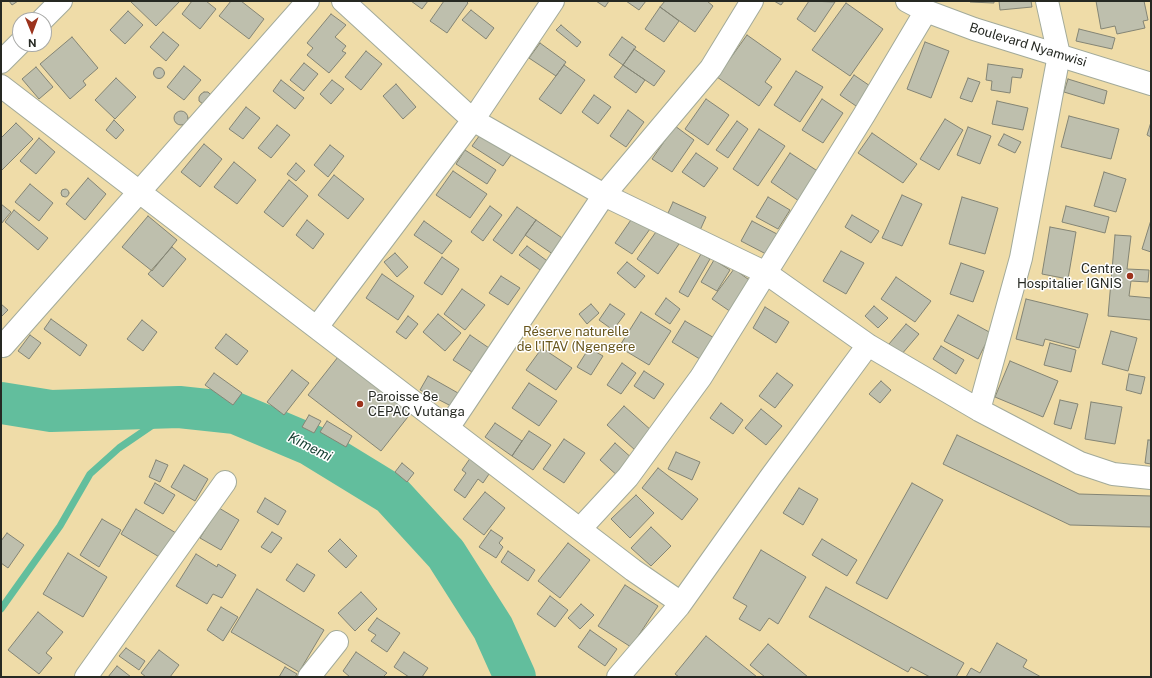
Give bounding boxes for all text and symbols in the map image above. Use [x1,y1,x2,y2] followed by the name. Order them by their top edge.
[12,12,52,52] north arrow
[967,20,1089,70] street label: Boulevard Nyamwisi
[28,37,37,49] text: N
[1017,261,1122,292] place label: Centre Hospitalier IGNIS
[1125,271,1135,281] marker: Centre Hospitalier IGNIS
[517,324,635,355] park label: Réserve naturelle de l'ITAV (Ngengere
[368,389,465,420] place label: Paroisse 8e CEPAC Vutanga
[355,399,365,409] marker: Paroisse 8e CEPAC Vutanga
[285,429,335,465] water label: Kimemi

